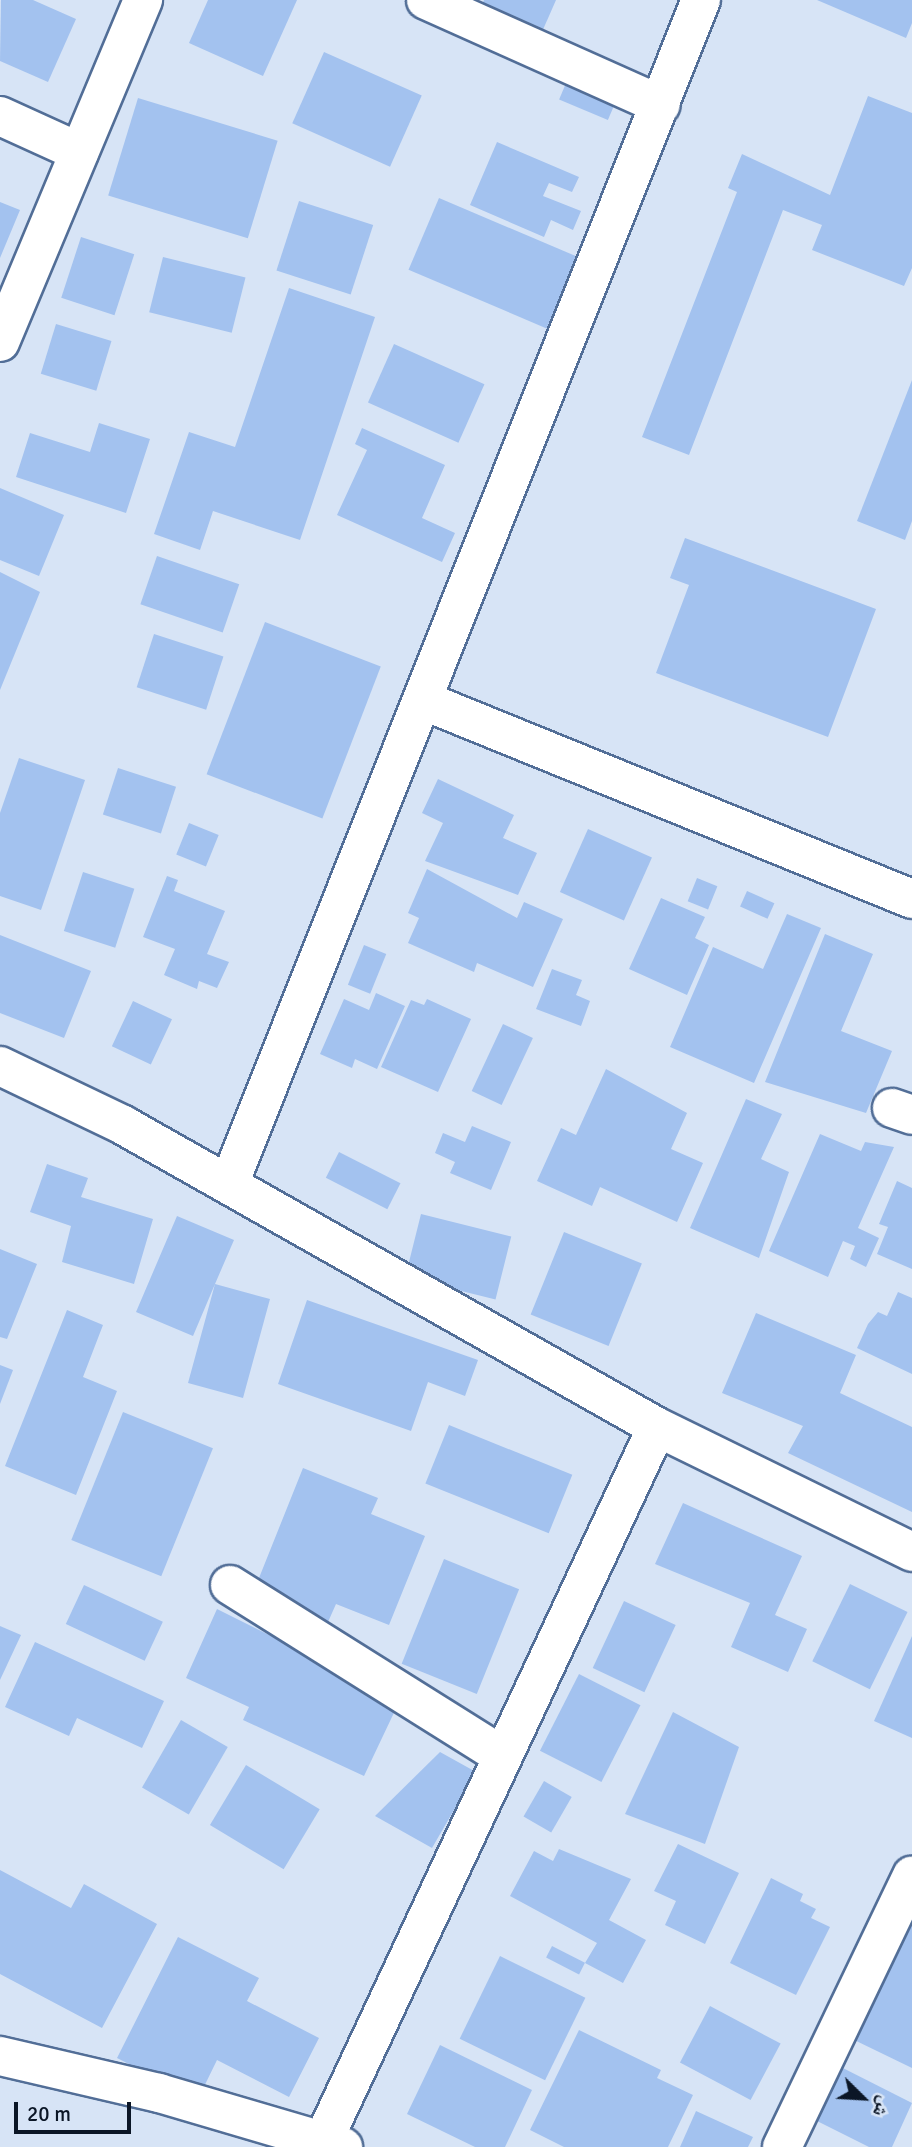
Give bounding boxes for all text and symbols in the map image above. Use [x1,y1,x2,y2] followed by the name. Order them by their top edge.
[828,2063,898,2133] north arrow
[18,2088,135,2132] scale bar
[867,2092,897,2121] text: ش
[27,2101,71,2127] text: 20 m

